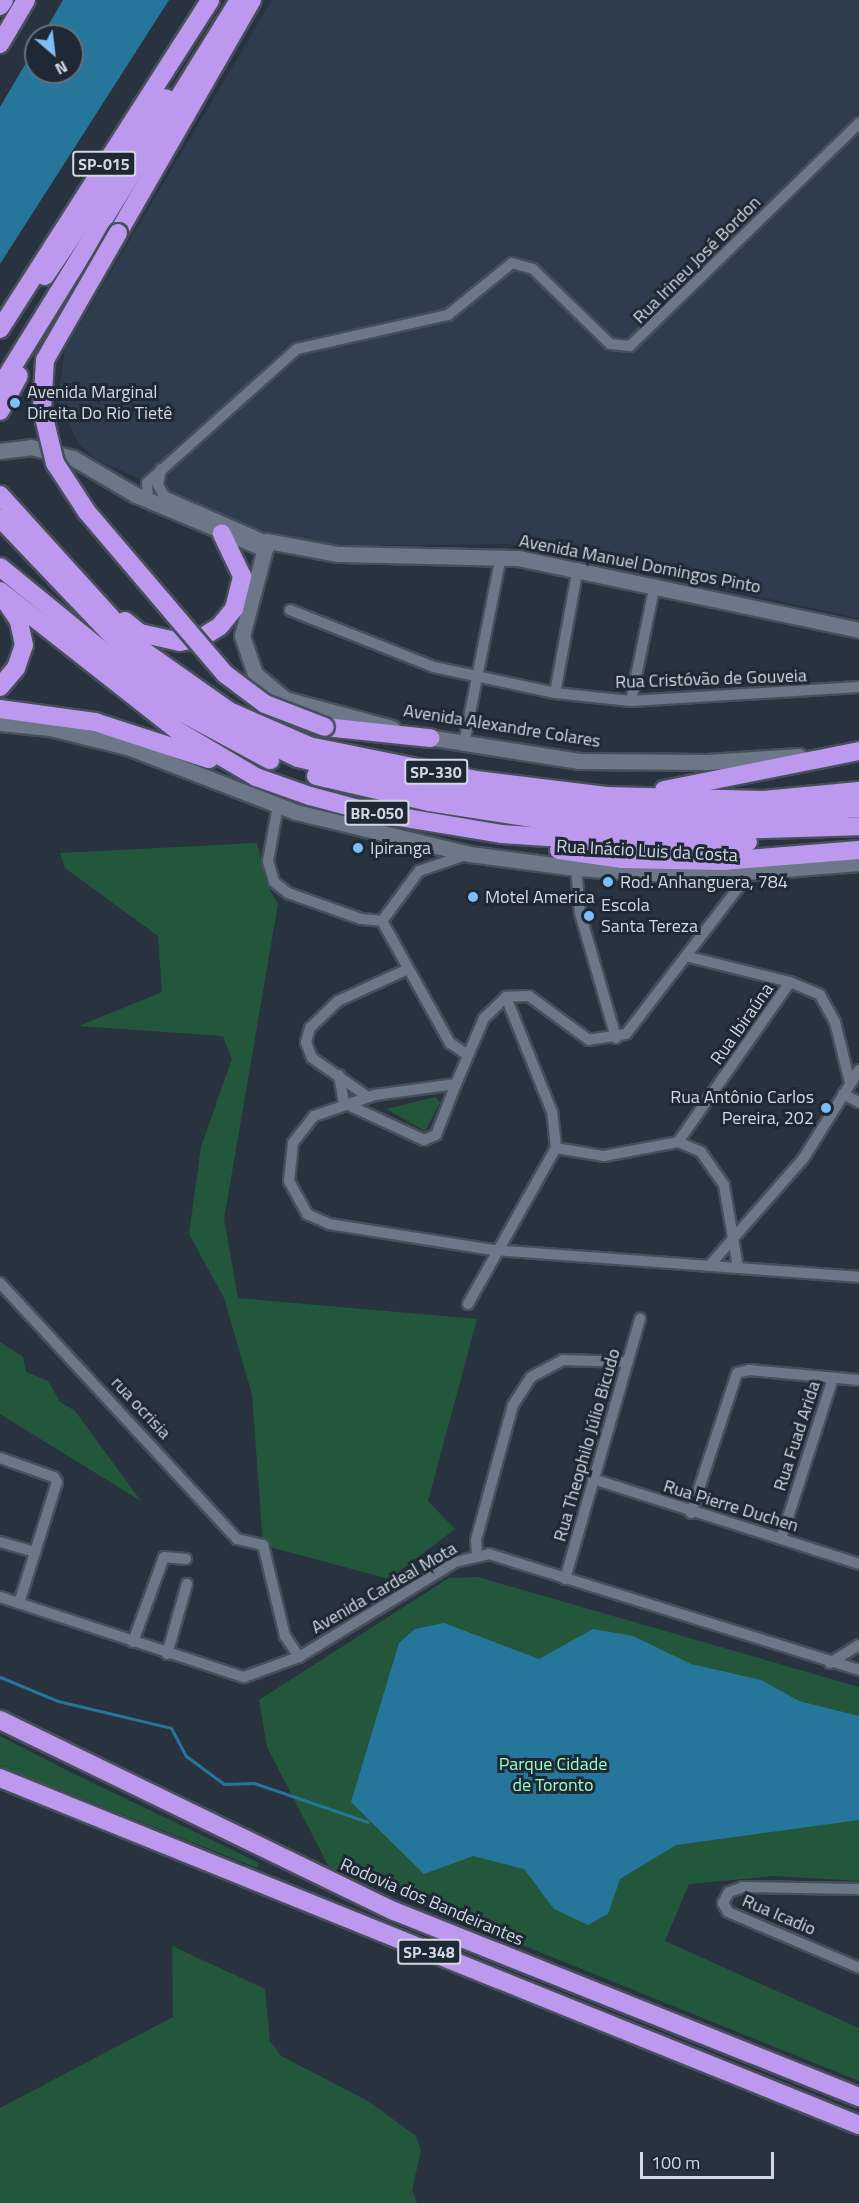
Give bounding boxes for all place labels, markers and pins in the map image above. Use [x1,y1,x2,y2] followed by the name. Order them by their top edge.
[27,382,172,424] place label: Avenida Marginal Direita Do Rio Tietê
[8,396,22,410] marker: Avenida Marginal Direita Do Rio Tietê
[370,837,431,859] place label: Ipiranga
[351,841,365,855] marker: Ipiranga
[620,871,788,893] place label: Rod. Anhanguera, 784
[601,875,615,889] marker: Rod. Anhanguera, 784
[485,886,595,908] place label: Motel America
[466,890,480,904] marker: Motel America
[601,895,698,938] place label: Escola Santa Tereza
[582,909,596,923] marker: Escola Santa Tereza
[670,1087,814,1130] place label: Rua Antônio Carlos Pereira, 202
[819,1101,833,1115] marker: Rua Antônio Carlos Pereira, 202

